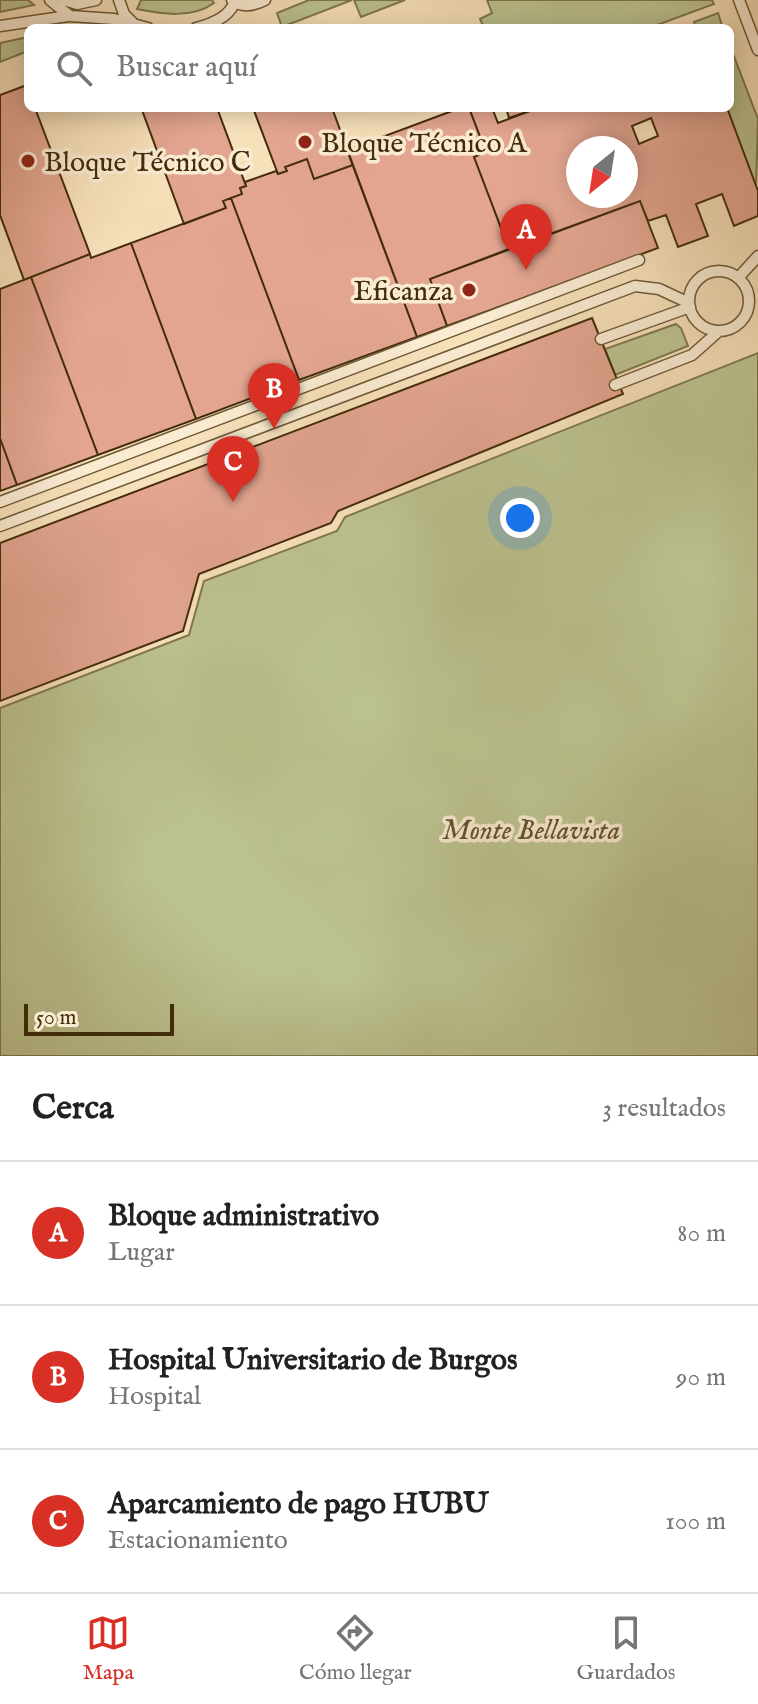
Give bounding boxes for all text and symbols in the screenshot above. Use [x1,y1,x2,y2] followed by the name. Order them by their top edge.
[24,24,734,112] search box
[52,46,96,90] icon: search
[116,49,257,87] text: Buscar aquí
[321,127,528,162] place label: Bloque Técnico A
[296,133,314,151] marker: Bloque Técnico A
[566,136,638,208] north arrow
[44,146,251,181] place label: Bloque Técnico C
[19,152,37,170] marker: Bloque Técnico C
[500,204,552,270] pin: A
[353,275,454,310] place label: Eficanza
[460,281,478,299] marker: Eficanza
[248,363,300,429] pin: B
[207,436,259,502] pin: C
[500,498,540,538] your location
[442,814,620,849] park label: Monte Bellavista
[24,1000,174,1036] scale bar
[36,1004,77,1032] text: 50 m
[32,1087,114,1130] text: Cerca
[602,1092,726,1125] text: 3 resultados
[108,1198,379,1236] text: Bloque administrativo
[49,1217,67,1250] text: A
[677,1217,726,1250] text: 80 m
[108,1236,175,1269] text: Lugar
[108,1342,518,1380] text: Hospital Universitario de Burgos
[49,1361,67,1394] text: B
[676,1361,726,1394] text: 90 m
[108,1380,201,1413] text: Hospital
[108,1486,488,1524] text: Aparcamiento de pago HUBU
[49,1505,67,1538] text: C
[665,1505,726,1538] text: 100 m
[108,1524,288,1557] text: Estacionamiento
[82,1611,134,1687] tab: Mapa
[299,1611,412,1687] tab: Cómo llegar
[577,1611,676,1687] tab: Guardados

